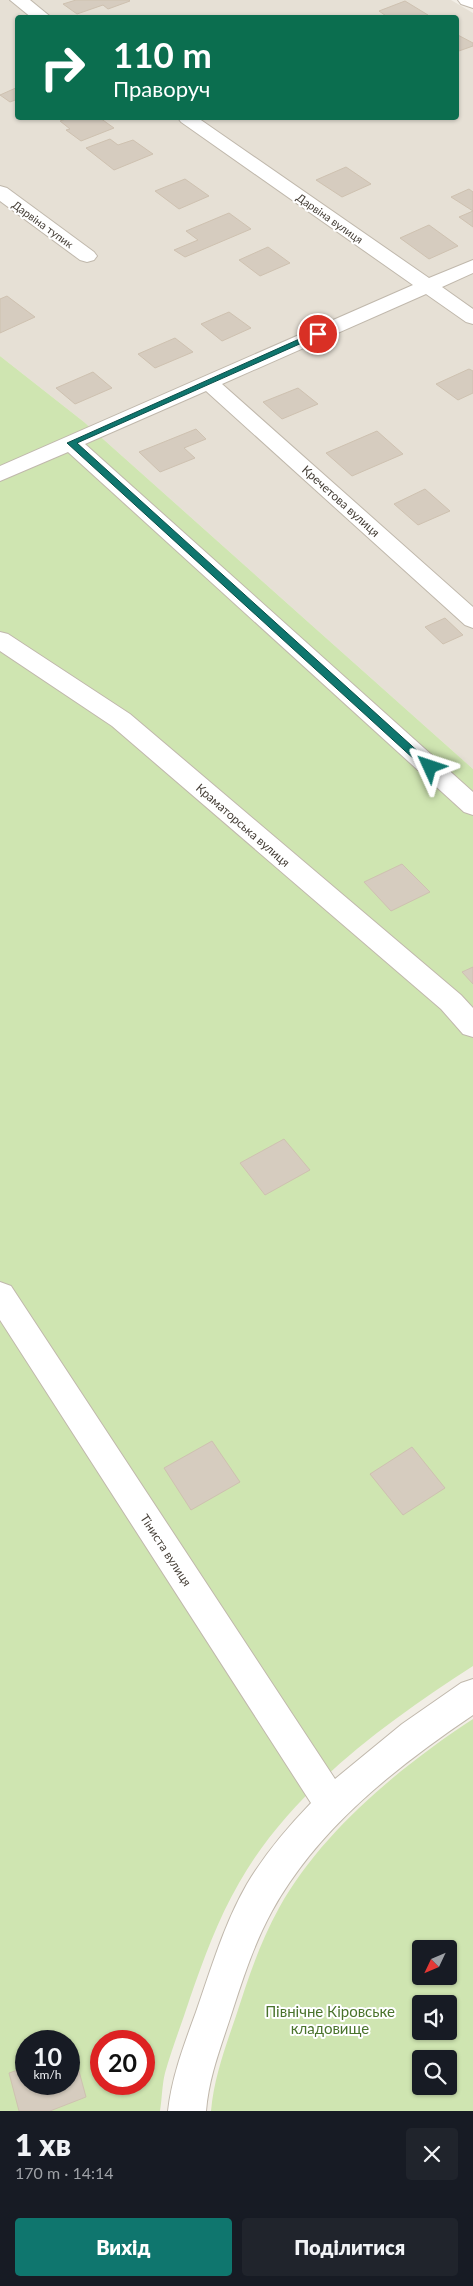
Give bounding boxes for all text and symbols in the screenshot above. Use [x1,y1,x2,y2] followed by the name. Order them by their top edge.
[113,33,212,75] text: 110 m
[30,35,95,100] icon: right
[113,75,210,102] text: Праворуч
[294,190,366,246] street label: Дарвіна вулиця
[10,198,76,251] street label: Дарвіна тупик
[297,313,339,355] pin
[304,320,332,348] icon: arrive
[299,462,383,540] street label: Кречетова вулиця
[403,740,455,792] position arrow
[193,780,293,870] street label: Краматорська вулиця
[137,1511,195,1589] street label: Тіниста вулиця
[412,1940,458,1985] north arrow
[412,1940,457,2095] map controls
[412,1995,457,2040] button: sound
[265,2002,395,2037] park label: Північне Кіровське кладовище
[90,2030,155,2095] speed limit sign: 20
[33,2041,62,2071] text: 10
[412,2050,457,2095] button: search
[33,2067,62,2082] text: km/h
[15,2126,71,2162] text: 1 хв
[406,2128,458,2180] button: close
[15,2163,114,2182] text: 170 m · 14:14
[15,2218,232,2276] button: Вихід
[242,2218,458,2276] button: Поділитися

